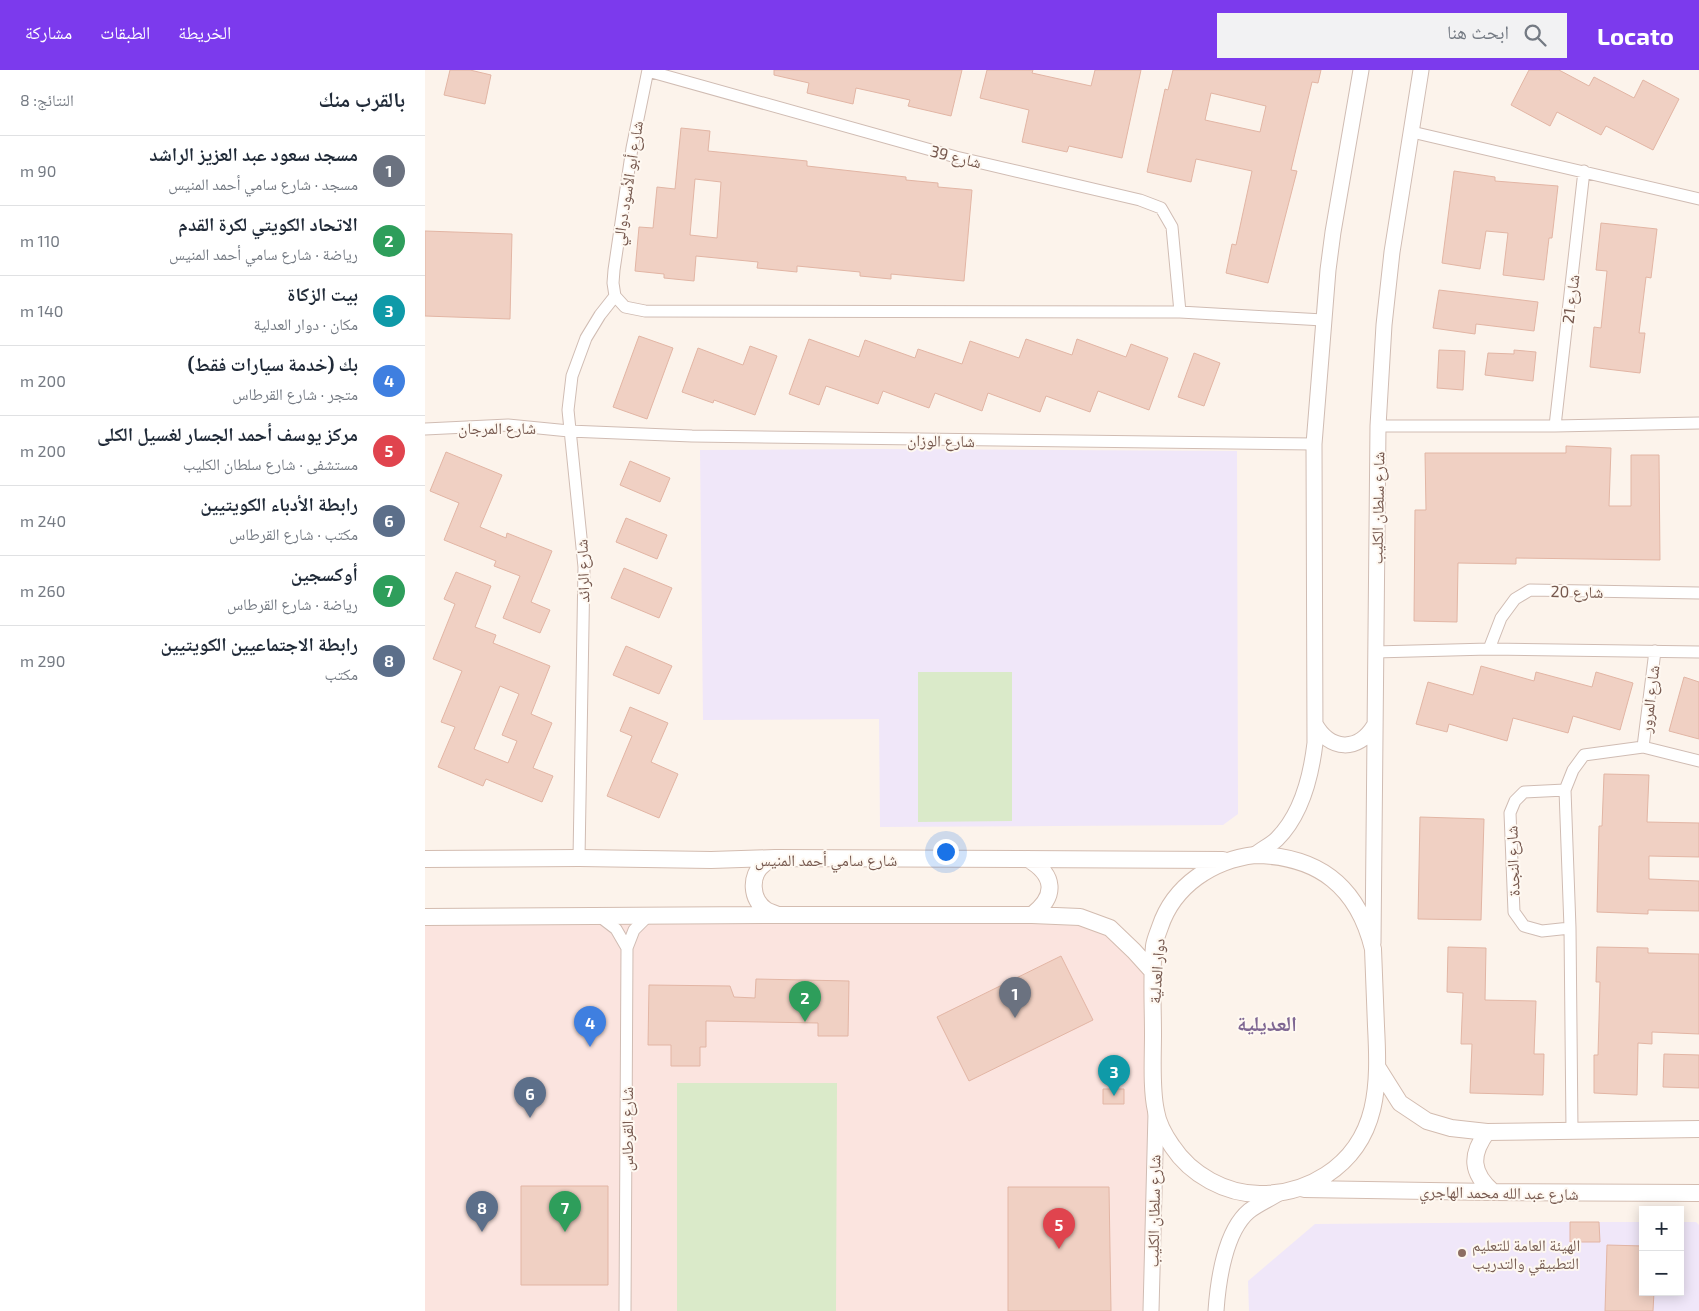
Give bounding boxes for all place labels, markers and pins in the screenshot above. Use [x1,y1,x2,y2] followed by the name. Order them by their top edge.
[999,977,1031,1018] pin: 1
[789,981,821,1022] pin: 2
[574,1006,606,1047] pin: 4
[1098,1055,1130,1096] pin: 3
[514,1077,546,1118] pin: 6
[466,1191,498,1232] pin: 8
[549,1191,581,1232] pin: 7
[1043,1208,1075,1249] pin: 5
[1472,1235,1580,1276] place label: الهيئة العامة للتعليم التطبيقي والتدريب
[1456,1247,1468,1259] marker: الهيئة العامة للتعليم التطبيقي والتدريب

